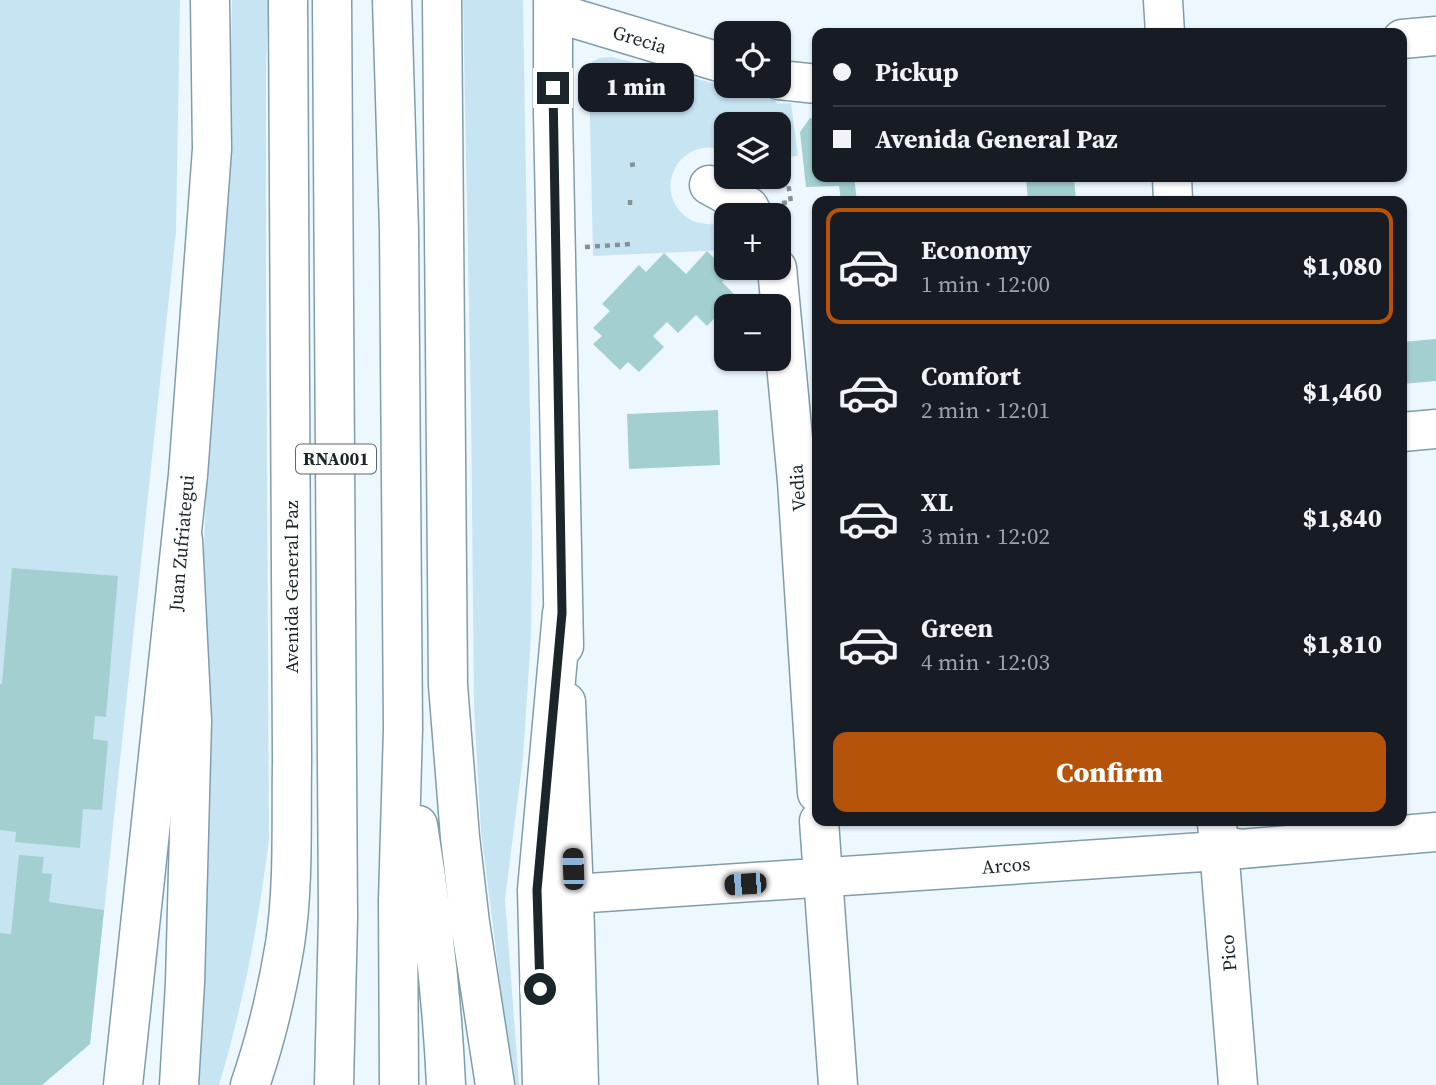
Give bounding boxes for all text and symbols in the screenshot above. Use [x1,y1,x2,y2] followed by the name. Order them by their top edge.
[610,19,670,60] street label: Grecia
[714,21,791,371] map controls
[714,21,791,98] button: locate
[875,54,959,90] text: Pickup
[578,64,693,112] callout: 1 min
[606,71,666,103] text: 1 min
[537,72,569,104] route end
[714,112,791,189] button: layers
[875,121,1118,157] text: Avenida General Paz
[714,203,791,280] button: +
[921,232,1032,268] text: Economy
[837,235,900,298] icon: car
[1303,248,1382,284] text: $1,080
[921,268,1050,300] text: 1 min · 12:00
[714,294,791,371] button: −
[921,358,1021,394] text: Comfort
[837,361,900,424] icon: car
[1303,374,1382,410] text: $1,460
[921,394,1050,426] text: 2 min · 12:01
[296,444,376,474] road number: RNA001
[782,463,812,512] street label: Vedia
[162,473,200,613] street label: Juan Zufriategui
[921,484,953,520] text: XL
[837,487,900,550] icon: car
[278,500,304,674] street label: Avenida General Paz
[1303,500,1382,536] text: $1,840
[921,520,1050,552] text: 3 min · 12:02
[921,610,993,646] text: Green
[837,613,900,676] icon: car
[1303,626,1382,662] text: $1,810
[921,646,1050,678] text: 4 min · 12:03
[833,732,1386,812] button: Confirm
[562,848,585,890] car
[981,850,1031,880] street label: Arcos
[724,872,767,896] car
[1213,934,1243,972] street label: Pico
[524,973,556,1005] route start

